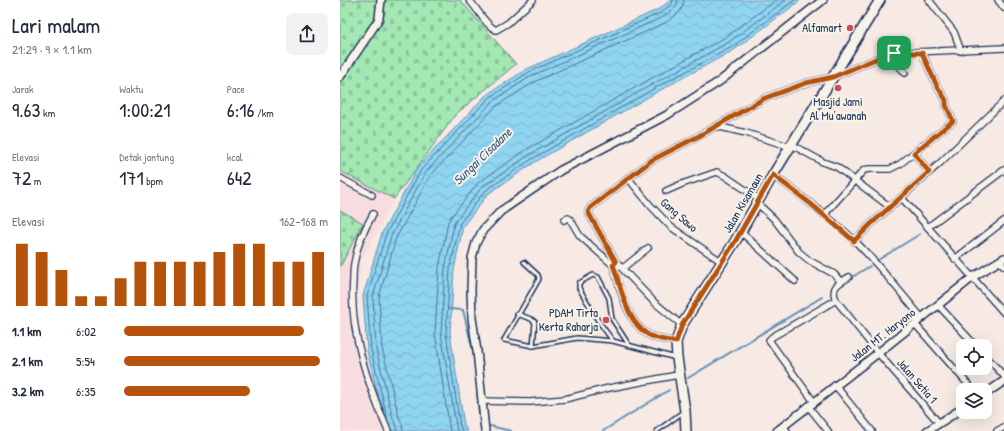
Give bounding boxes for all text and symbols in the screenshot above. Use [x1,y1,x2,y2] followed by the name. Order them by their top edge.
[12,10,100,40] text: Lari malam
[286,13,328,55] button: share
[802,19,843,36] place label: Alfamart
[845,23,855,33] marker: Alfamart
[877,36,911,70] pin
[12,40,92,58] text: 21:29 · 9 × 1.1 km
[883,42,905,64] icon: arrive
[12,82,34,96] text: Jarak
[119,82,143,96] text: Waktu
[227,82,245,96] text: Pace
[833,83,843,93] marker: Masjid Jami Al Mu’awanah
[810,93,866,124] place label: Masjid Jami Al Mu’awanah
[12,96,41,123] text: 9.63
[119,96,170,123] text: 1:00:21
[227,96,255,123] text: 6:16
[41,106,55,120] text: km
[255,106,274,120] text: /km
[449,123,517,189] water label: Sungai Cisadane
[12,150,40,164] text: Elevasi
[119,150,174,164] text: Detak jantung
[227,150,243,164] text: kcal
[12,164,31,191] text: 72
[119,164,144,191] text: 171
[227,164,252,191] text: 642
[719,170,767,236] street label: Jalan Kisamaun
[31,174,41,188] text: m
[144,174,163,188] text: bpm
[657,194,702,236] street label: Gang Sawo
[12,212,45,230] text: Elevasi
[279,212,328,230] text: 162–168 m
[539,304,598,335] place label: PDAM Tirta Kerta Raharja
[847,304,919,365] street label: Jalan MT. Haryono
[601,315,611,325] marker: PDAM Tirta Kerta Raharja
[12,322,41,340] text: 1.1 km
[76,322,96,340] text: 6:02
[956,339,992,419] map controls
[956,339,992,375] button: locate
[12,352,43,370] text: 2.1 km
[76,352,95,370] text: 5:54
[893,355,942,407] street label: Jalan Setia 1
[12,382,44,400] text: 3.2 km
[76,382,96,400] text: 6:35
[956,383,992,419] button: layers

